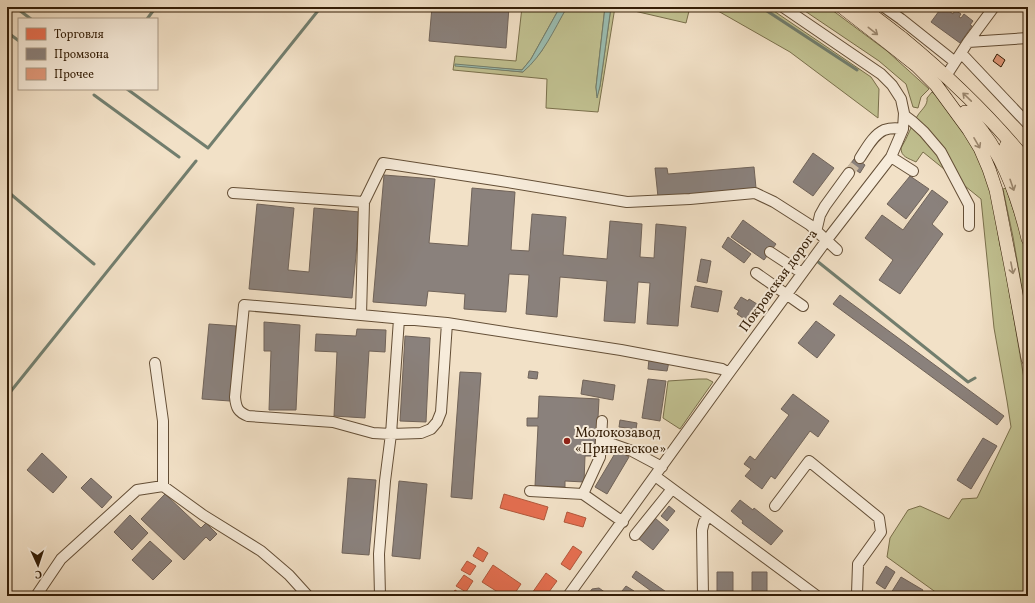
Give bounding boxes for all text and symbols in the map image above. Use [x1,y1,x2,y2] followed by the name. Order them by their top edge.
[18,18,158,90] legend
[867,26,878,35] one-way arrow
[54,27,104,43] text: Торговля
[54,47,109,63] text: Промзона
[54,67,94,83] text: Прочее
[962,92,972,102] one-way arrow
[974,137,982,149] one-way arrow
[1009,179,1016,192] one-way arrow
[735,226,823,336] street label: Покровская дорога
[1008,261,1016,274] one-way arrow
[575,424,666,459] place label: Молокозавод «Приневское»
[562,436,572,446] marker: Молокозавод «Приневское»
[18,545,58,585] north arrow
[35,566,42,581] text: С

